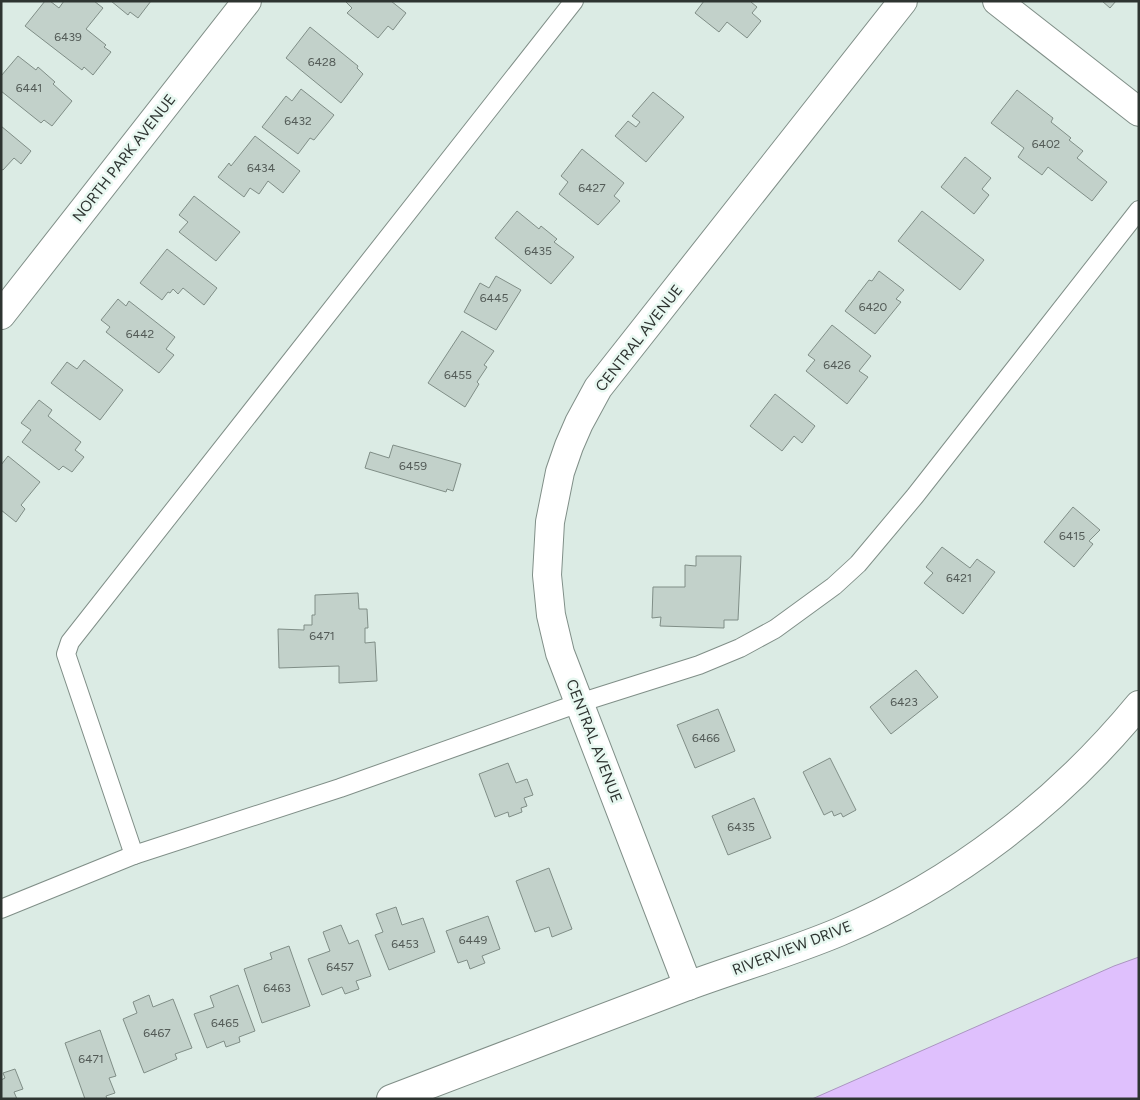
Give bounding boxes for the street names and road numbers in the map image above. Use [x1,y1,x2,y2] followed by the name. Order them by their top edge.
[69,91,179,225] street label: NORTH PARK AVENUE
[592,281,686,395] street label: CENTRAL AVENUE
[562,677,626,805] street label: CENTRAL AVENUE
[730,917,854,979] street label: RIVERVIEW DRIVE

